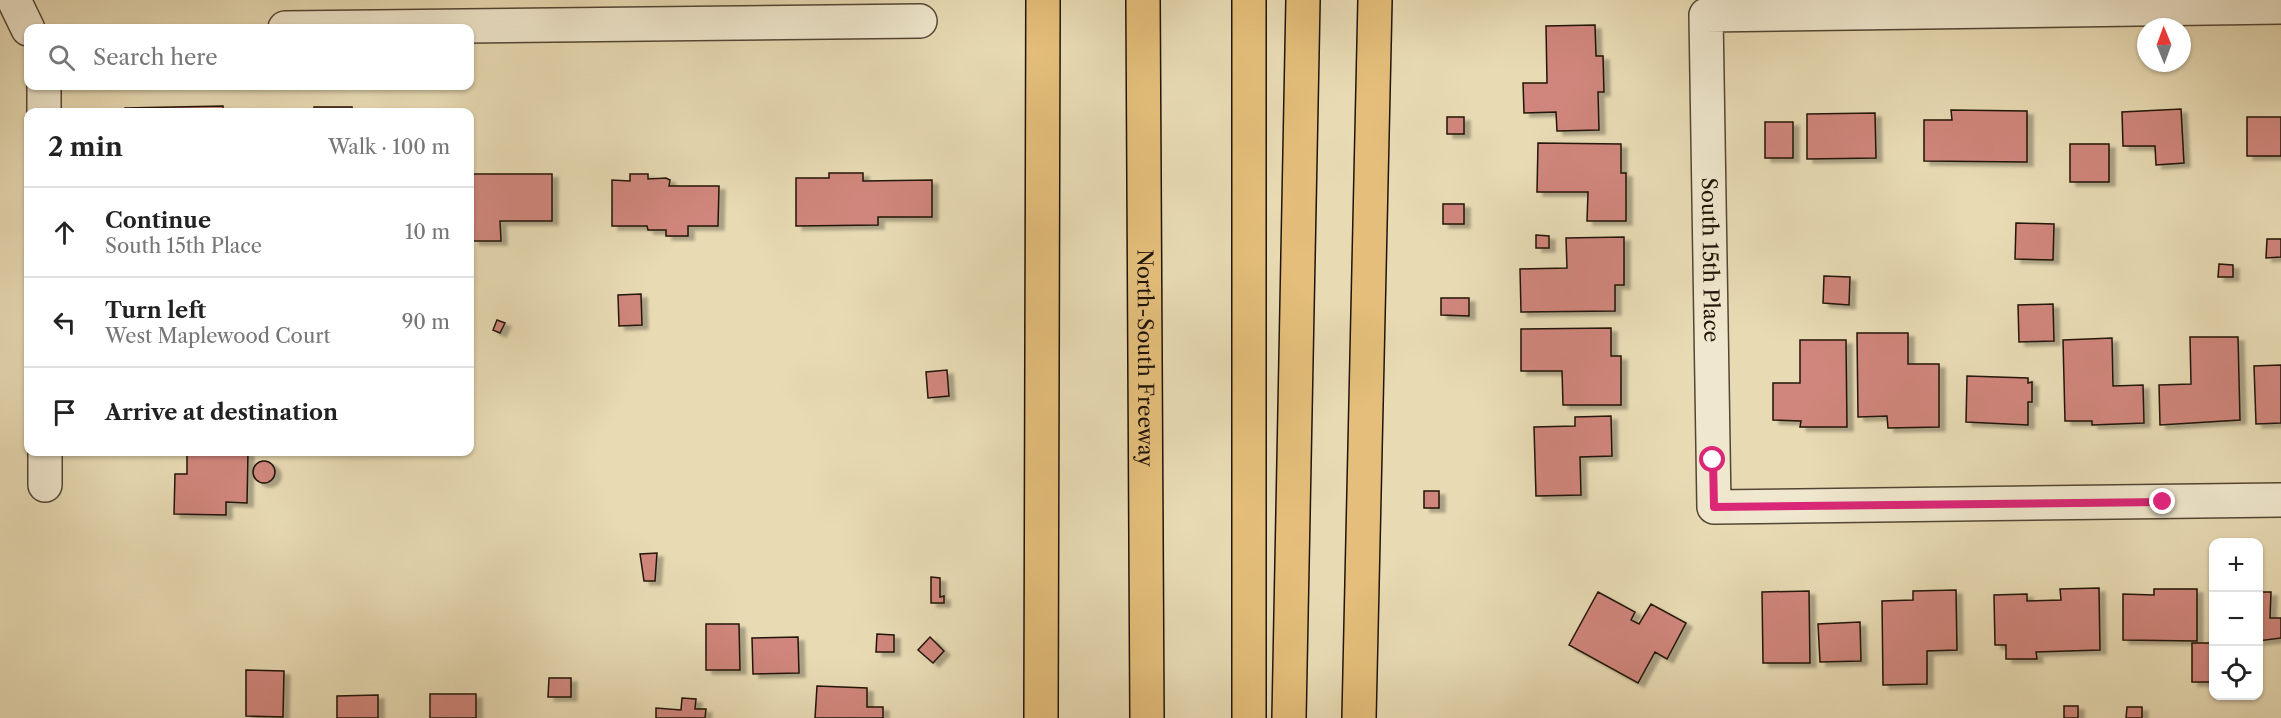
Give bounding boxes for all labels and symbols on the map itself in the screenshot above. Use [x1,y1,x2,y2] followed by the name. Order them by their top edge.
[2137,18,2191,72] north arrow
[1697,177,1724,343] street label: South 15th Place
[1132,249,1159,467] street label: North-South Freeway
[1699,446,1725,472] route start
[2149,488,2175,514] route end

